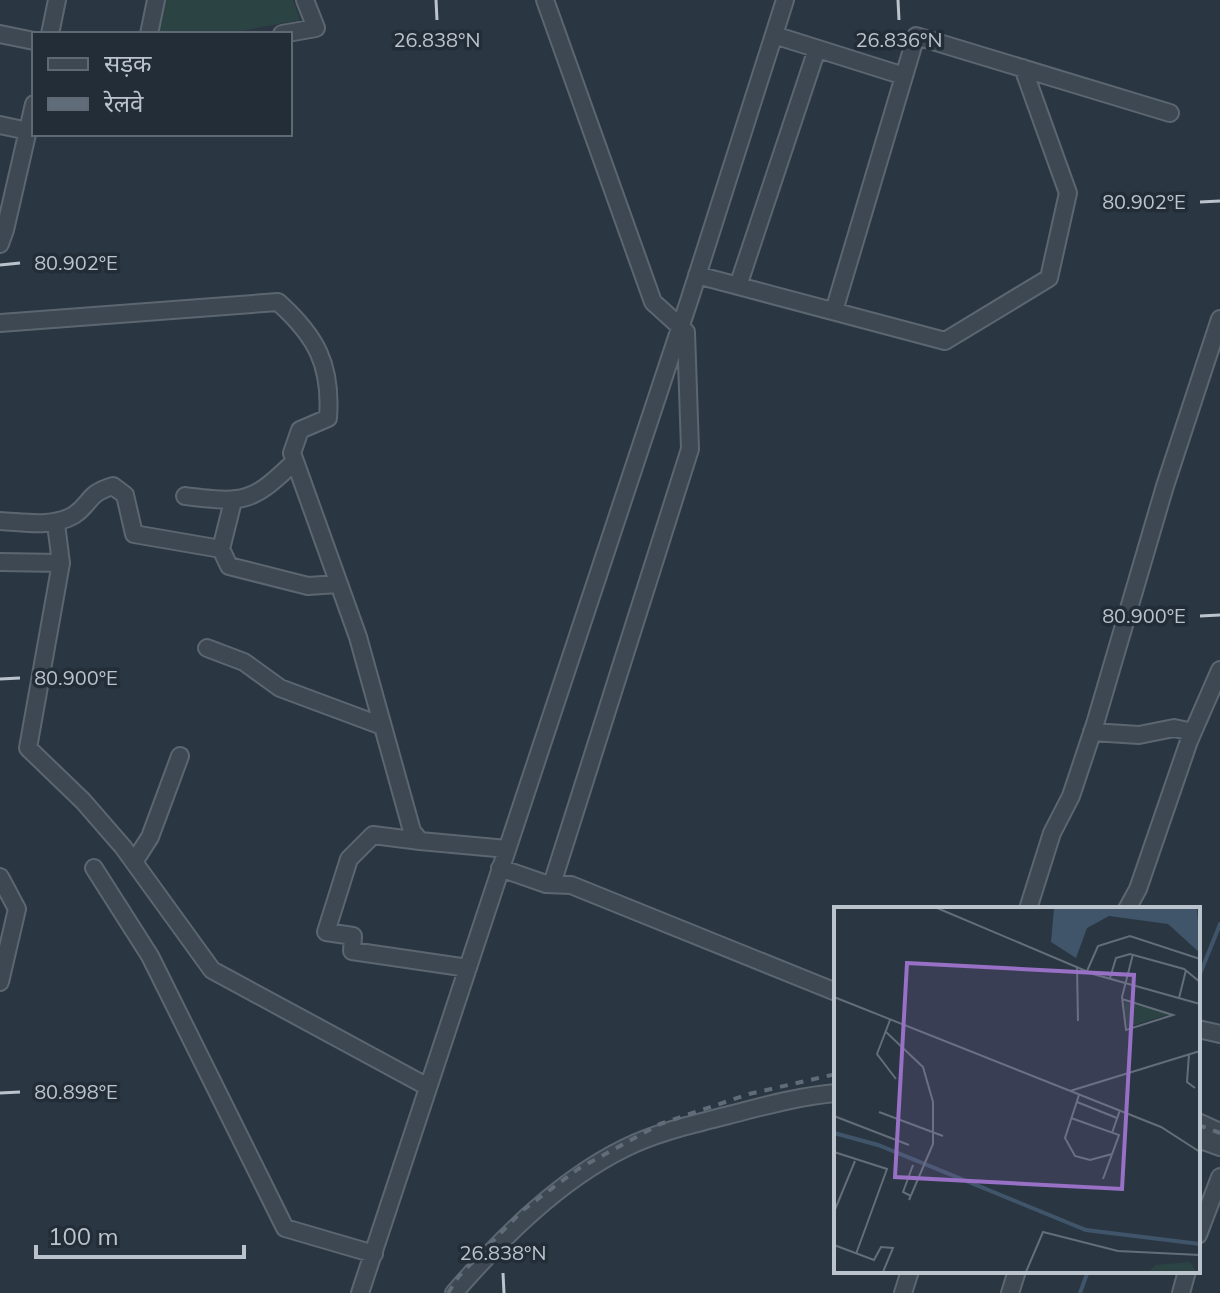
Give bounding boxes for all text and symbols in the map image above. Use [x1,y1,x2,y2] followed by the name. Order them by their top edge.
[394,27,480,52] text: 26.838°N
[856,27,942,52] text: 26.836°N
[32,32,292,136] legend
[104,48,152,78] text: सड़क
[103,88,144,118] text: रेलवे
[1102,189,1186,214] text: 80.902°E
[34,250,118,275] text: 80.902°E
[1102,603,1186,628] text: 80.900°E
[34,665,118,690] text: 80.900°E
[834,907,1200,1273] inset map
[34,1079,118,1104] text: 80.898°E
[36,1209,244,1259] scale bar
[48,1221,119,1251] text: 100 m
[460,1240,546,1265] text: 26.838°N

